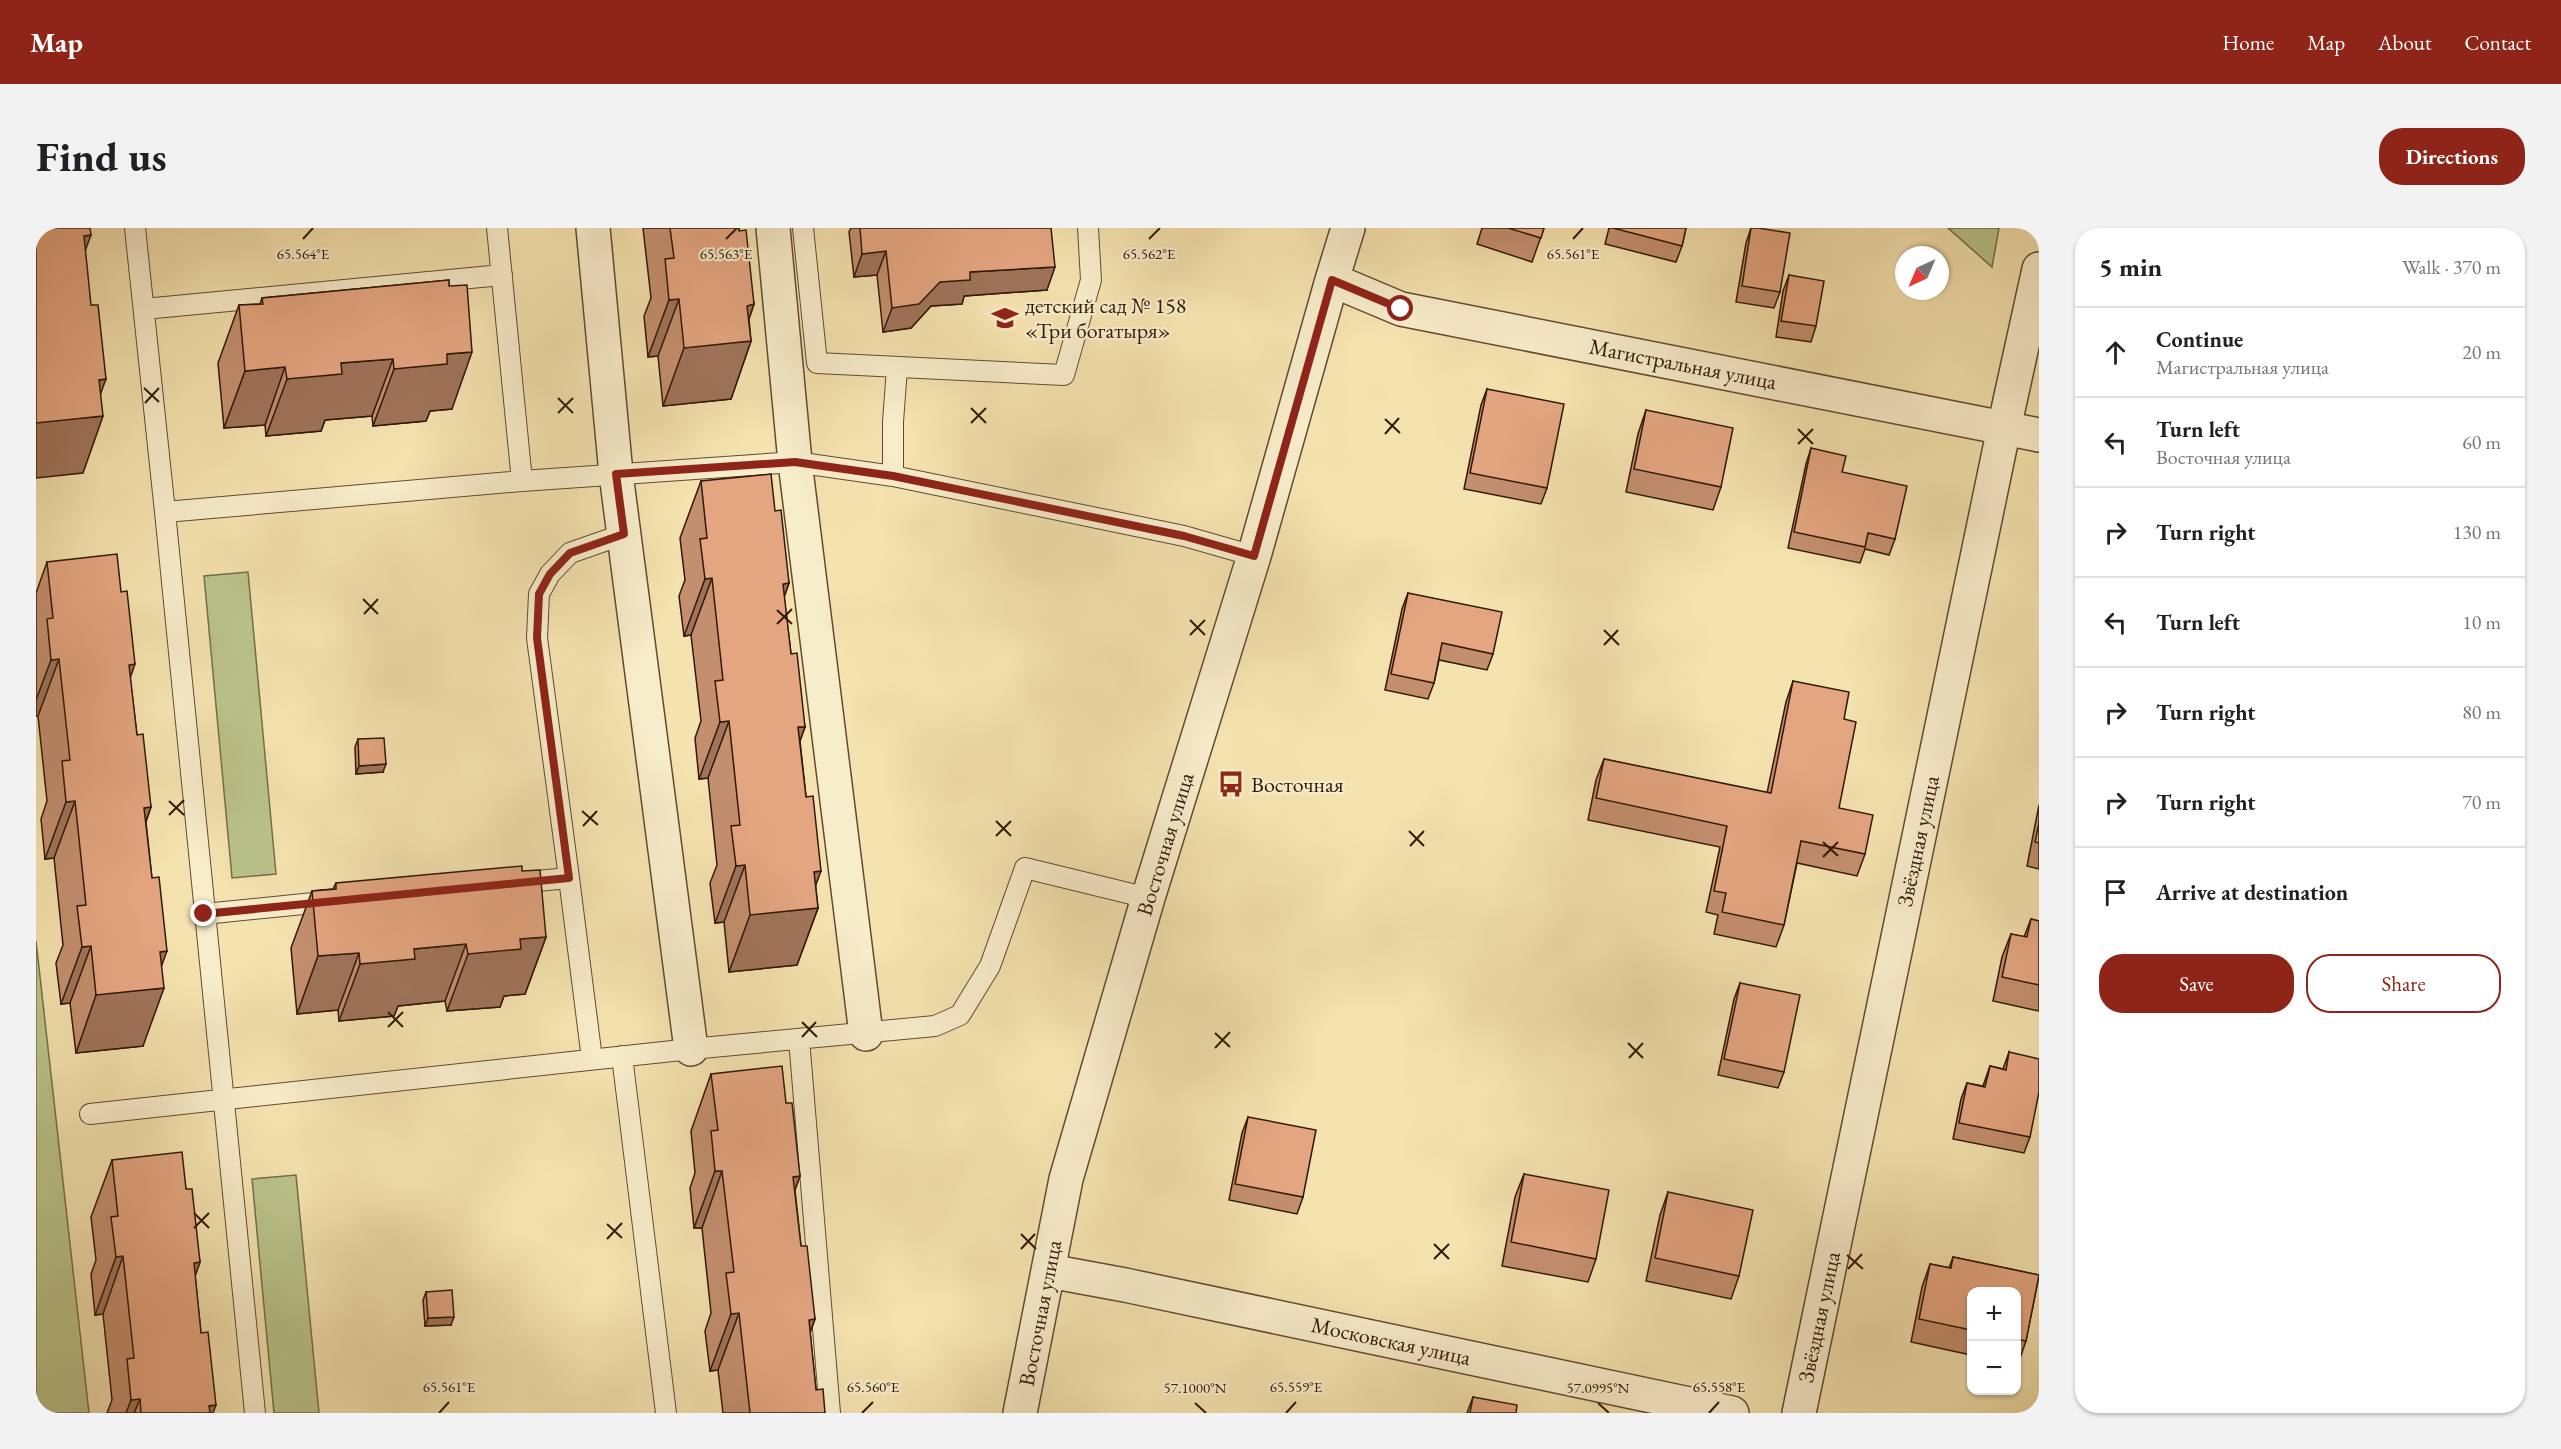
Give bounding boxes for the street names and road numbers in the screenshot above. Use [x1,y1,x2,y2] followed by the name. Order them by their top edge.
[1587,332,1779,396] street label: Магистральная улица
[1129,769,1201,919] street label: Восточная улица
[1890,773,1946,909] street label: Звёздная улица
[1012,1237,1068,1389] street label: Восточная улица
[1791,1249,1847,1385] street label: Звёздная улица
[1309,1310,1474,1372] street label: Московская улица

